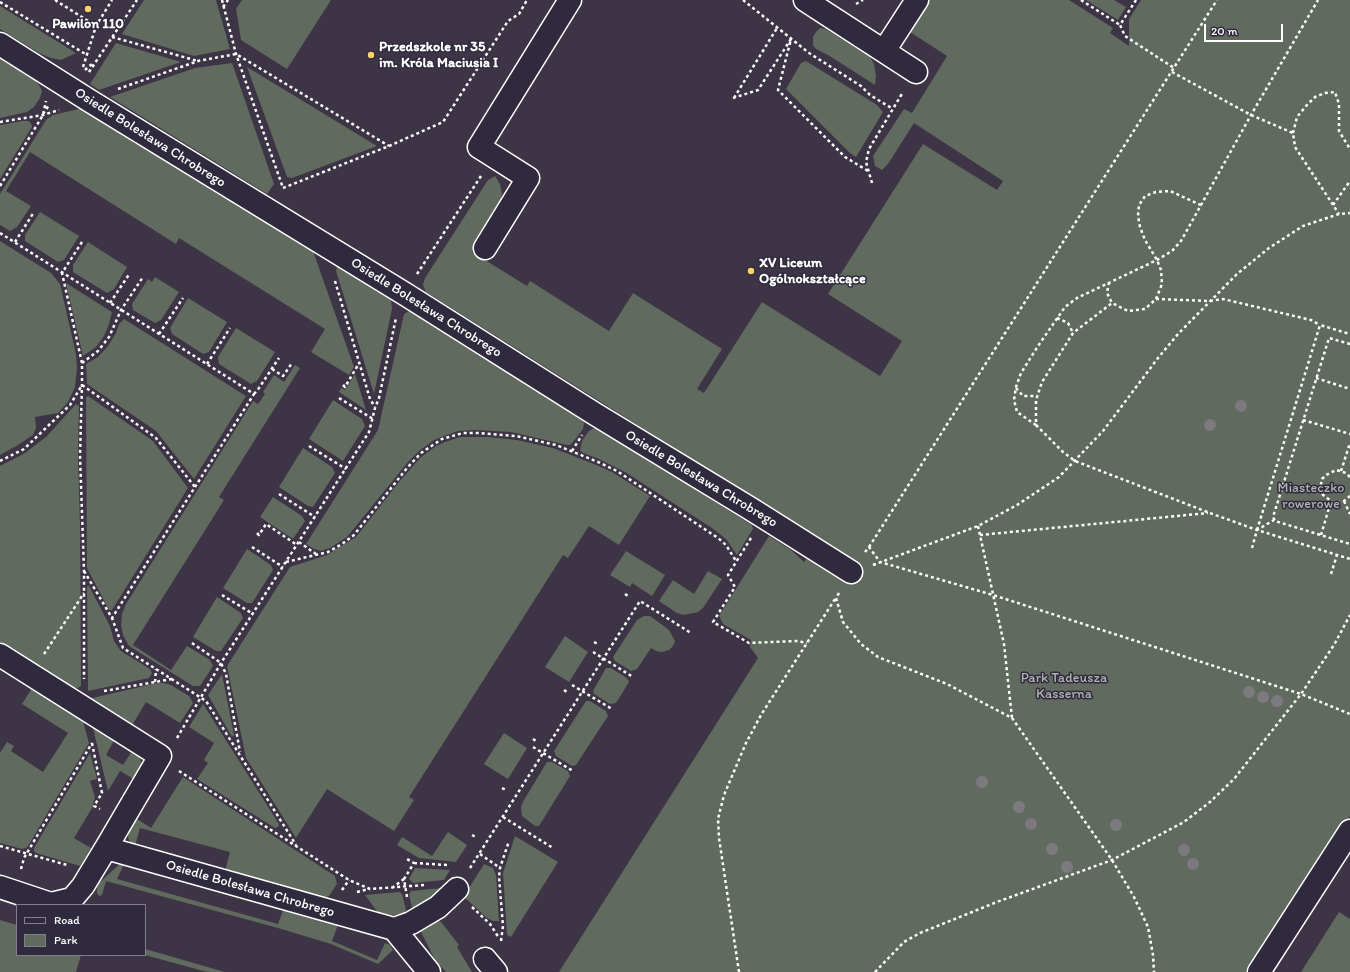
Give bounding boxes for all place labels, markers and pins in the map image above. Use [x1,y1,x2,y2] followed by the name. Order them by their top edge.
[83,4,93,14] marker: Pawilon 110
[52,16,124,32] place label: Pawilon 110
[379,39,498,72] place label: Przedszkole nr 35 im. Króla Maciusia I
[366,50,376,60] marker: Przedszkole nr 35 im. Króla Maciusia I
[759,255,866,288] place label: XV Liceum Ogólnokształcące
[746,266,756,276] marker: XV Liceum Ogólnokształcące

